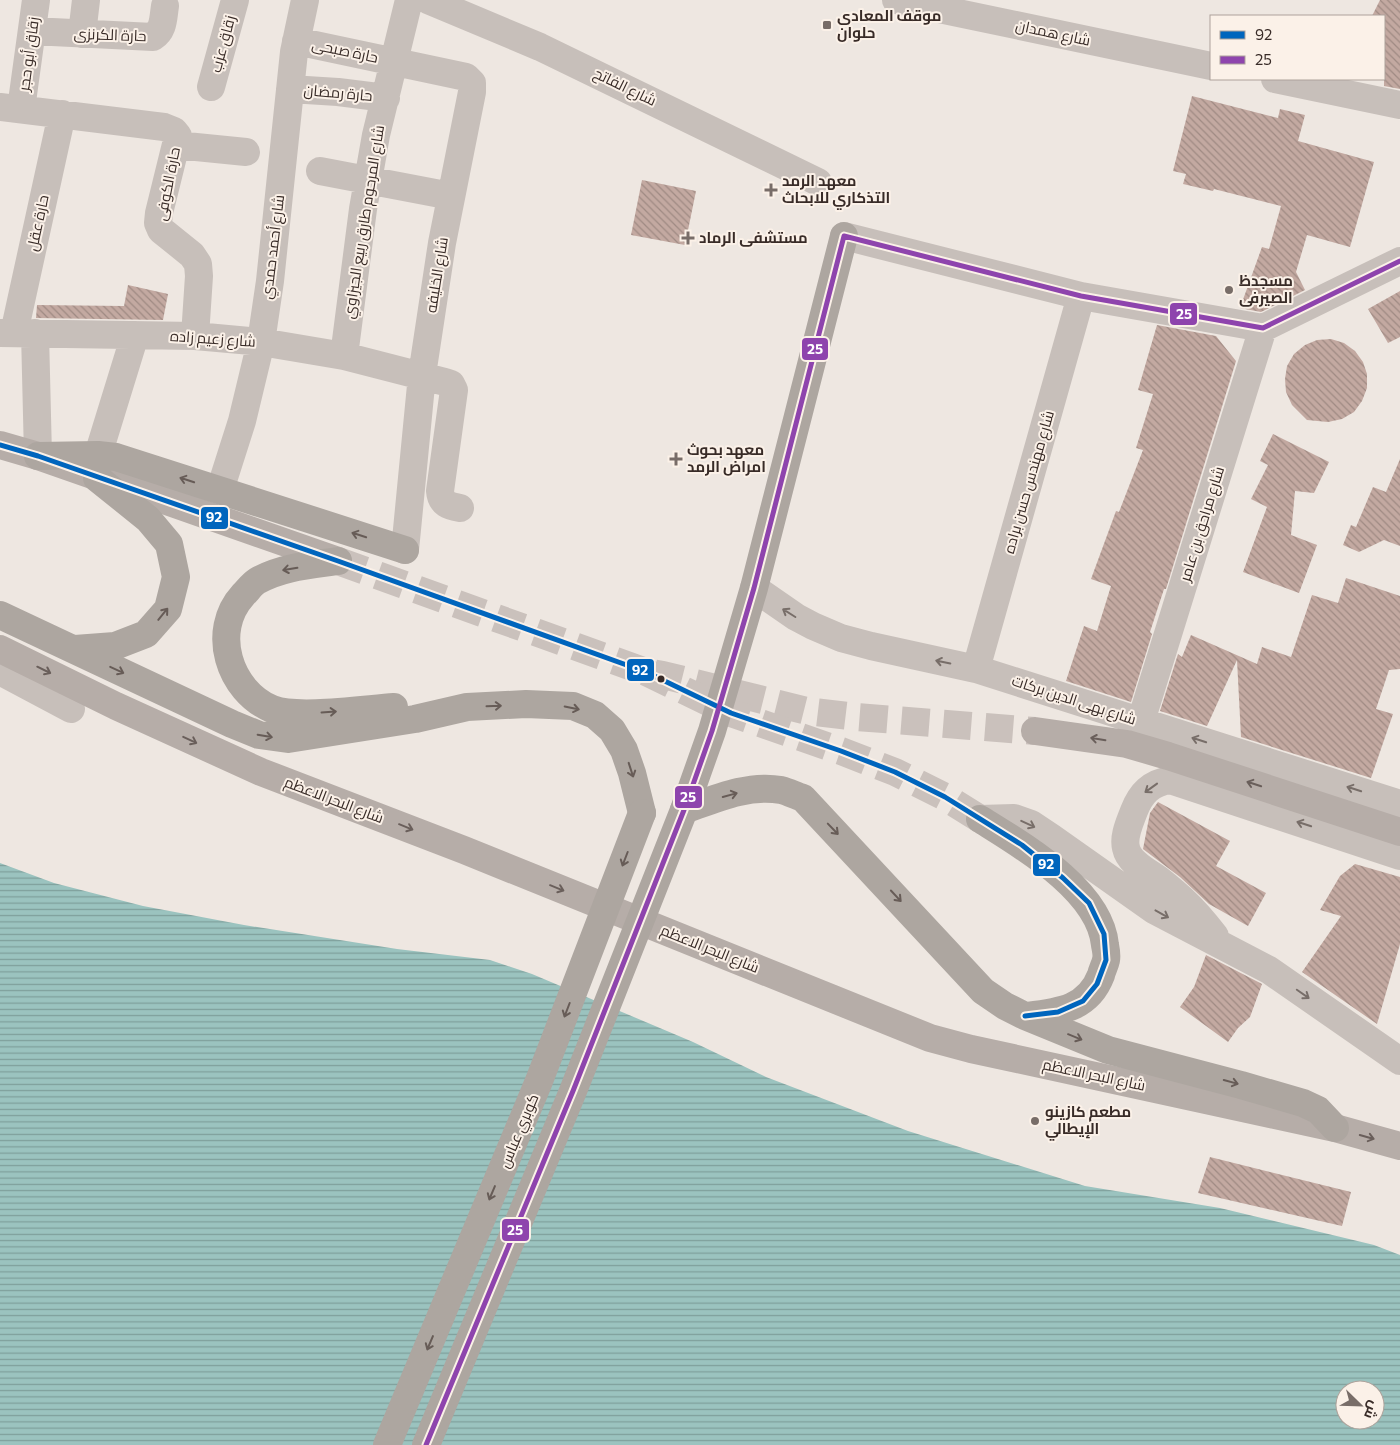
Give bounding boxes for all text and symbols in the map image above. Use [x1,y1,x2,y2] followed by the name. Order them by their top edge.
[837,6,941,42] place label: موقف المعادى حلوان
[206,13,240,75] street label: زقاق عزب
[1014,15,1092,52] street label: شارع همدان
[1210,15,1385,80] legend
[14,16,44,93] street label: زقاق أبو حجر
[821,19,833,31] marker: موقف المعادى حلوان
[73,24,147,46] street label: حارة الكرنزى
[1255,25,1272,43] text: 92
[310,34,380,68] street label: حارة صبحى
[1255,50,1272,68] text: 25
[590,63,660,112] street label: شارع الفاتح
[303,80,373,106] street label: حارة رمضان
[339,124,391,321] street label: شارع المرحوم طارق ربيع الجيزاوي
[151,146,185,222] street label: حارة الكوفى
[782,171,890,210] place label: معهد الرمد التذكاري للابحاث
[764,183,778,197] marker: معهد الرمد التذكاري للابحاث
[22,193,54,253] street label: حارة عقل
[257,194,291,301] street label: شارع أحمد حمدي
[699,228,808,247] place label: مستشفى الرماد
[681,231,695,245] marker: مستشفى الرماد
[421,236,454,314] street label: شارع الخليفه
[1239,271,1293,307] place label: مسجدظ الصيرفى
[1223,284,1235,296] marker: مسجدظ الصيرفى
[1169,302,1198,326] line badge: 25
[1176,305,1192,322] text: 25
[169,326,257,353] street label: شارع زعيم زاده
[801,337,829,361] line badge: 25
[807,340,823,357] text: 25
[999,408,1060,556] street label: شارع مهندس حسن براده
[687,440,766,476] place label: معهد بحوث امراض الرمد
[669,452,683,466] marker: معهد بحوث امراض الرمد
[1175,464,1230,585] street label: شارع مراحق بن عامر
[180,475,195,484] one-way arrow
[200,506,229,530] line badge: 92
[206,508,222,525] text: 92
[351,529,367,539] one-way arrow
[282,564,298,574] one-way arrow
[157,608,168,621] one-way arrow
[783,608,797,618] one-way arrow
[936,656,952,666] one-way arrow
[626,658,655,682] line badge: 92
[632,661,648,678] text: 92
[36,666,51,675] one-way arrow
[109,666,124,675] one-way arrow
[1009,670,1139,730] street label: شارع بهى الدين بركات
[656,674,666,684] unlabelled marker
[486,701,502,710] one-way arrow
[564,703,580,713] one-way arrow
[321,707,337,716] one-way arrow
[257,731,273,741] one-way arrow
[1090,734,1106,744] one-way arrow
[1191,734,1207,744] one-way arrow
[183,736,198,746] one-way arrow
[627,762,636,777] one-way arrow
[281,772,386,829] street label: شارع البحر الاعظم
[1247,779,1262,788] one-way arrow
[1144,783,1158,793] one-way arrow
[1346,784,1362,794] one-way arrow
[674,785,703,809] line badge: 25
[680,788,696,805] text: 25
[722,789,738,799] one-way arrow
[1020,819,1035,829] one-way arrow
[1296,819,1312,828] one-way arrow
[398,823,413,832] one-way arrow
[827,823,839,836] one-way arrow
[620,850,629,866] one-way arrow
[1032,853,1061,877] line badge: 92
[1038,855,1054,872] text: 92
[549,884,564,893] one-way arrow
[890,890,902,903] one-way arrow
[1155,910,1169,920] one-way arrow
[657,920,762,979] street label: شارع البحر الاعظم
[1296,989,1310,999] one-way arrow
[561,1002,571,1017] one-way arrow
[1068,1033,1083,1042] one-way arrow
[1041,1054,1147,1097] street label: شارع البحر الاعظم
[1223,1078,1239,1087] one-way arrow
[494,1091,545,1172] street label: كوبري عباس
[1045,1102,1131,1141] place label: مطعم كازينو الإيطالي
[1029,1115,1041,1127] marker: مطعم كازينو الإيطالي
[1359,1132,1375,1142] one-way arrow
[487,1185,497,1200] one-way arrow
[501,1218,530,1242] line badge: 25
[507,1221,523,1238] text: 25
[424,1335,434,1350] one-way arrow
[1335,1380,1385,1430] north arrow
[1360,1398,1384,1422] text: ش

